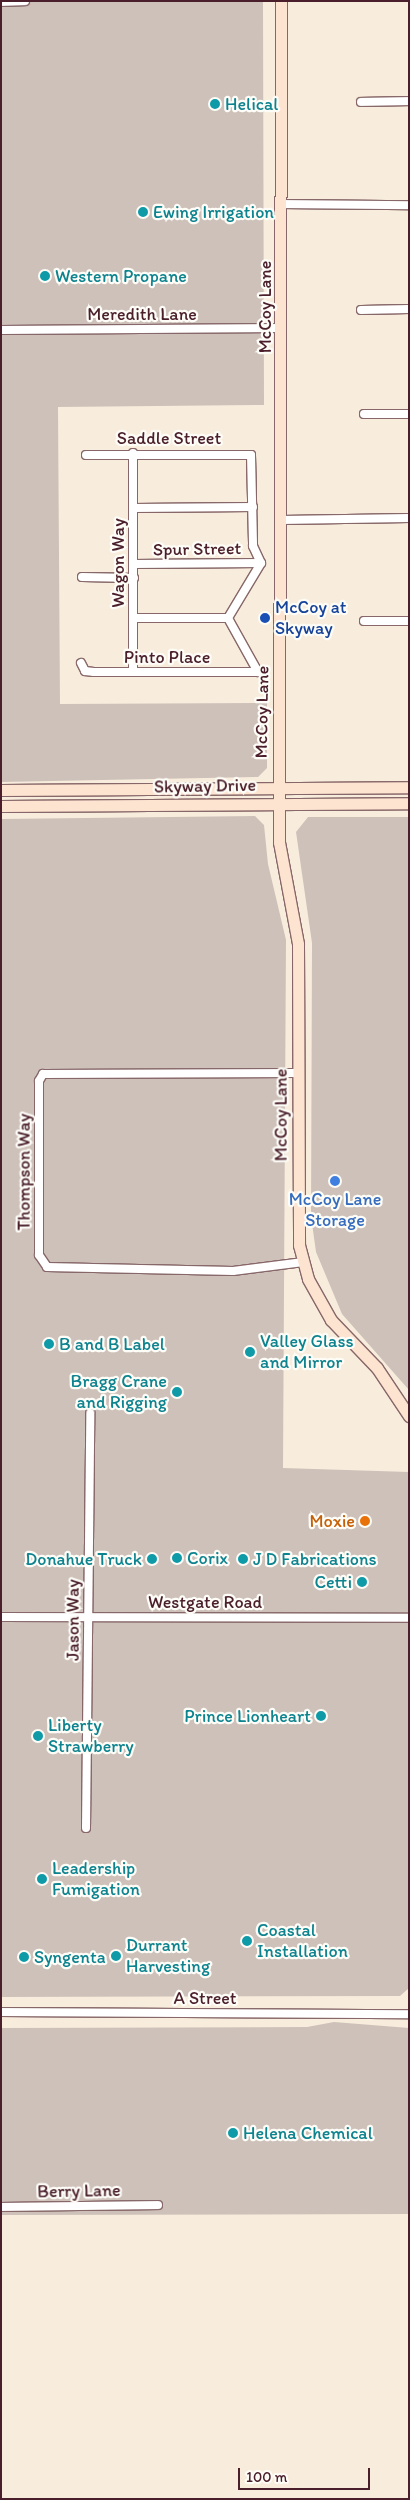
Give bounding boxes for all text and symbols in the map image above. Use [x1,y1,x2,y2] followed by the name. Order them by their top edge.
[225,93,278,115] place label: Helical
[209,98,221,110] marker: Helical
[153,201,276,223] place label: Ewing Irrigation
[137,206,149,218] marker: Ewing Irrigation
[254,260,276,354] street label: McCoy Lane
[55,265,186,287] place label: Western Propane
[39,270,51,282] marker: Western Propane
[87,303,197,325] street label: Meredith Lane
[117,427,221,449] street label: Saddle Street
[107,519,129,607] street label: Wagon Way
[153,537,241,561] street label: Spur Street
[275,597,347,640] place label: McCoy at Skyway
[259,612,271,624] marker: McCoy at Skyway
[124,646,210,668] street label: Pinto Place
[250,665,274,759] street label: McCoy Lane
[154,774,256,798] street label: Skyway Drive
[270,1068,292,1162] street label: McCoy Lane
[13,1114,35,1230] street label: Thompson Way
[329,1175,341,1187] marker: McCoy Lane Storage
[288,1189,382,1232] place label: McCoy Lane Storage
[260,1331,354,1374] place label: Valley Glass and Mirror
[59,1333,165,1355] place label: B and B Label
[43,1338,55,1350] marker: B and B Label
[244,1346,256,1358] marker: Valley Glass and Mirror
[70,1371,167,1414] place label: Bragg Crane and Rigging
[171,1386,183,1398] marker: Bragg Crane and Rigging
[309,1510,355,1532] place label: Moxie
[359,1515,371,1527] marker: Moxie
[187,1547,228,1569] place label: Corix
[27,1548,142,1570] place label: Donahue Truck
[253,1548,377,1570] place label: J D Fabrications
[171,1552,183,1564] marker: Corix
[146,1553,158,1565] marker: Donahue Truck
[237,1553,249,1565] marker: J D Fabrications
[314,1571,352,1593] place label: Cetti
[356,1576,368,1588] marker: Cetti
[62,1580,84,1660] street label: Jason Way
[148,1591,262,1613] street label: Westgate Road
[184,1705,311,1727] place label: Prince Lionheart
[315,1710,327,1722] marker: Prince Lionheart
[48,1715,134,1758] place label: Liberty Strawberry
[32,1730,44,1742] marker: Liberty Strawberry
[52,1858,140,1900] place label: Leadership Fumigation
[36,1873,48,1885] marker: Leadership Fumigation
[257,1920,348,1962] place label: Coastal Installation
[126,1935,210,1978] place label: Durrant Harvesting
[241,1935,253,1947] marker: Coastal Installation
[34,1946,106,1968] place label: Syngenta
[110,1950,122,1962] marker: Durrant Harvesting
[18,1951,30,1963] marker: Syngenta
[173,1987,237,2009] street label: A Street
[243,2122,372,2144] place label: Helena Chemical
[227,2127,239,2139] marker: Helena Chemical
[37,2179,121,2203] street label: Berry Lane
[240,2458,372,2490] scale bar
[246,2468,287,2486] text: 100 m

